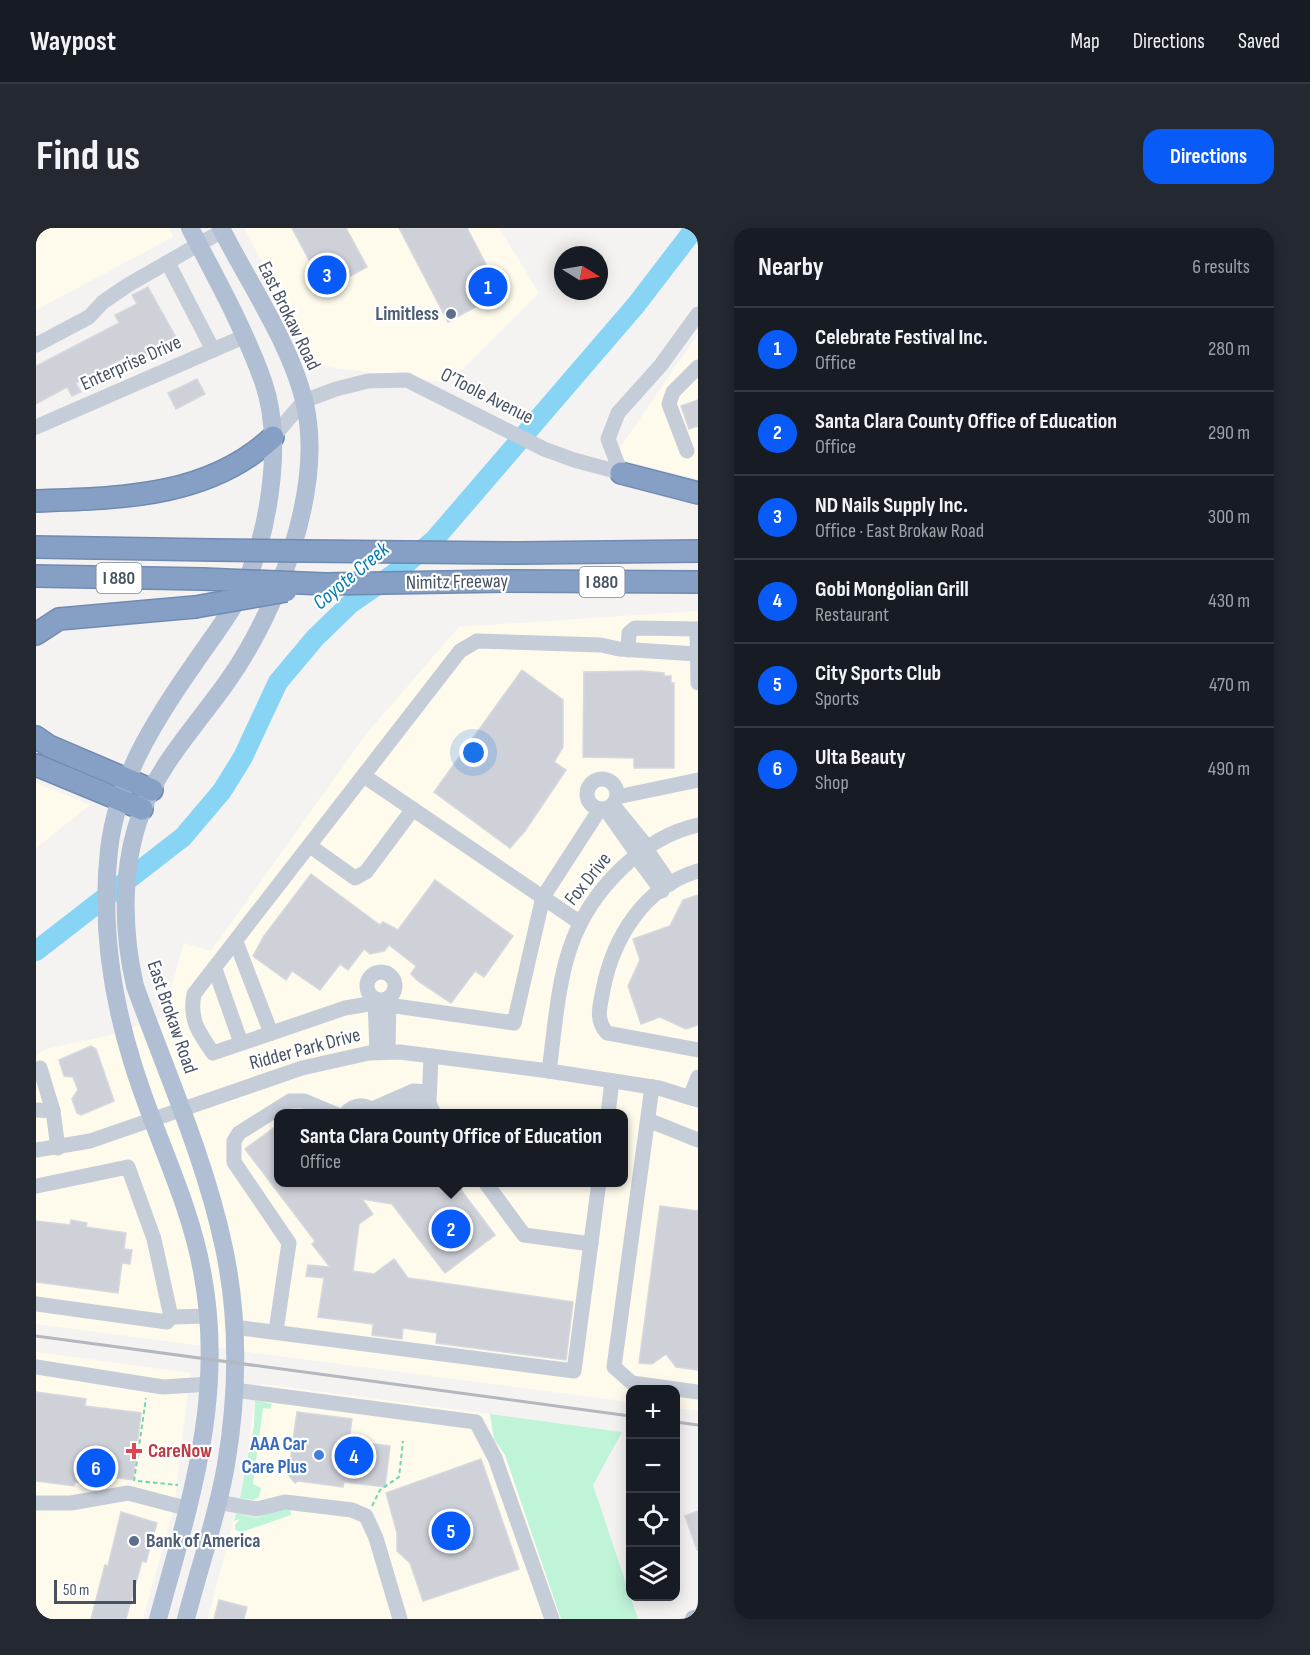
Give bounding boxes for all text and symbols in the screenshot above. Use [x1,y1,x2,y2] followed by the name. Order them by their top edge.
[30,25,116,58] text: Waypost
[1070,29,1100,54] text: Map
[1133,29,1205,54] text: Directions
[1238,29,1280,54] text: Saved
[1143,129,1274,184] button: Directions
[36,131,140,182] text: Find us
[554,246,608,300] north arrow
[308,252,346,298] pin: 3
[758,252,824,283] text: Nearby
[1192,255,1250,279] text: 6 results
[252,258,326,374] street label: East Brokaw Road
[468,264,508,310] pin: 1
[375,302,439,326] place label: Limitless
[444,307,458,321] marker: Limitless
[815,324,988,351] text: Celebrate Festival Inc.
[77,330,185,396] street label: Enterprise Drive
[774,337,781,361] text: 1
[1208,337,1250,361] text: 280 m
[815,351,856,375] text: Office
[437,362,537,430] street label: O’Toole Avenue
[815,408,1117,435] text: Santa Clara County Office of Education
[773,421,782,445] text: 2
[1208,421,1250,445] text: 290 m
[815,435,856,459] text: Office
[815,492,968,519] text: ND Nails Supply Inc.
[773,505,782,529] text: 3
[1208,505,1250,529] text: 300 m
[815,519,984,543] text: Office · East Brokaw Road
[308,536,395,615] water label: Coyote Creek
[96,563,142,593] road number: I 880
[580,567,624,597] road number: I 880
[406,569,509,595] street label: Nimitz Freeway
[815,576,969,603] text: Gobi Mongolian Grill
[773,589,782,613] text: 4
[1208,589,1250,613] text: 430 m
[815,603,889,627] text: Restaurant
[815,660,941,687] text: City Sports Club
[773,673,782,697] text: 5
[1209,673,1250,697] text: 470 m
[815,687,859,711] text: Sports
[459,738,488,767] your location
[815,744,906,771] text: Ulta Beauty
[773,757,782,781] text: 6
[1208,757,1250,781] text: 490 m
[815,771,849,795] text: Shop
[559,848,617,910] street label: Fox Drive
[141,957,203,1077] street label: East Brokaw Road
[247,1023,363,1075] street label: Ridder Park Drive
[274,1109,628,1187] popup
[300,1123,602,1150] text: Santa Clara County Office of Education
[300,1150,341,1174] text: Office
[432,1206,470,1252] pin: 2
[626,1385,680,1601] map controls
[626,1385,680,1439] button: +
[242,1432,307,1479] place label: AAA Car Care Plus
[334,1434,374,1478] pin: 4
[148,1439,212,1463] place label: CareNow
[626,1439,680,1493] button: −
[125,1442,143,1460] marker: CareNow
[76,1446,116,1490] pin: 6
[312,1448,326,1462] marker: AAA Car Care Plus
[626,1493,680,1547] button: locate
[432,1508,470,1554] pin: 5
[146,1529,261,1553] place label: Bank of America
[127,1534,141,1548] marker: Bank of America
[626,1547,680,1601] button: layers
[54,1577,136,1604] scale bar
[63,1581,89,1600] text: 50 m

